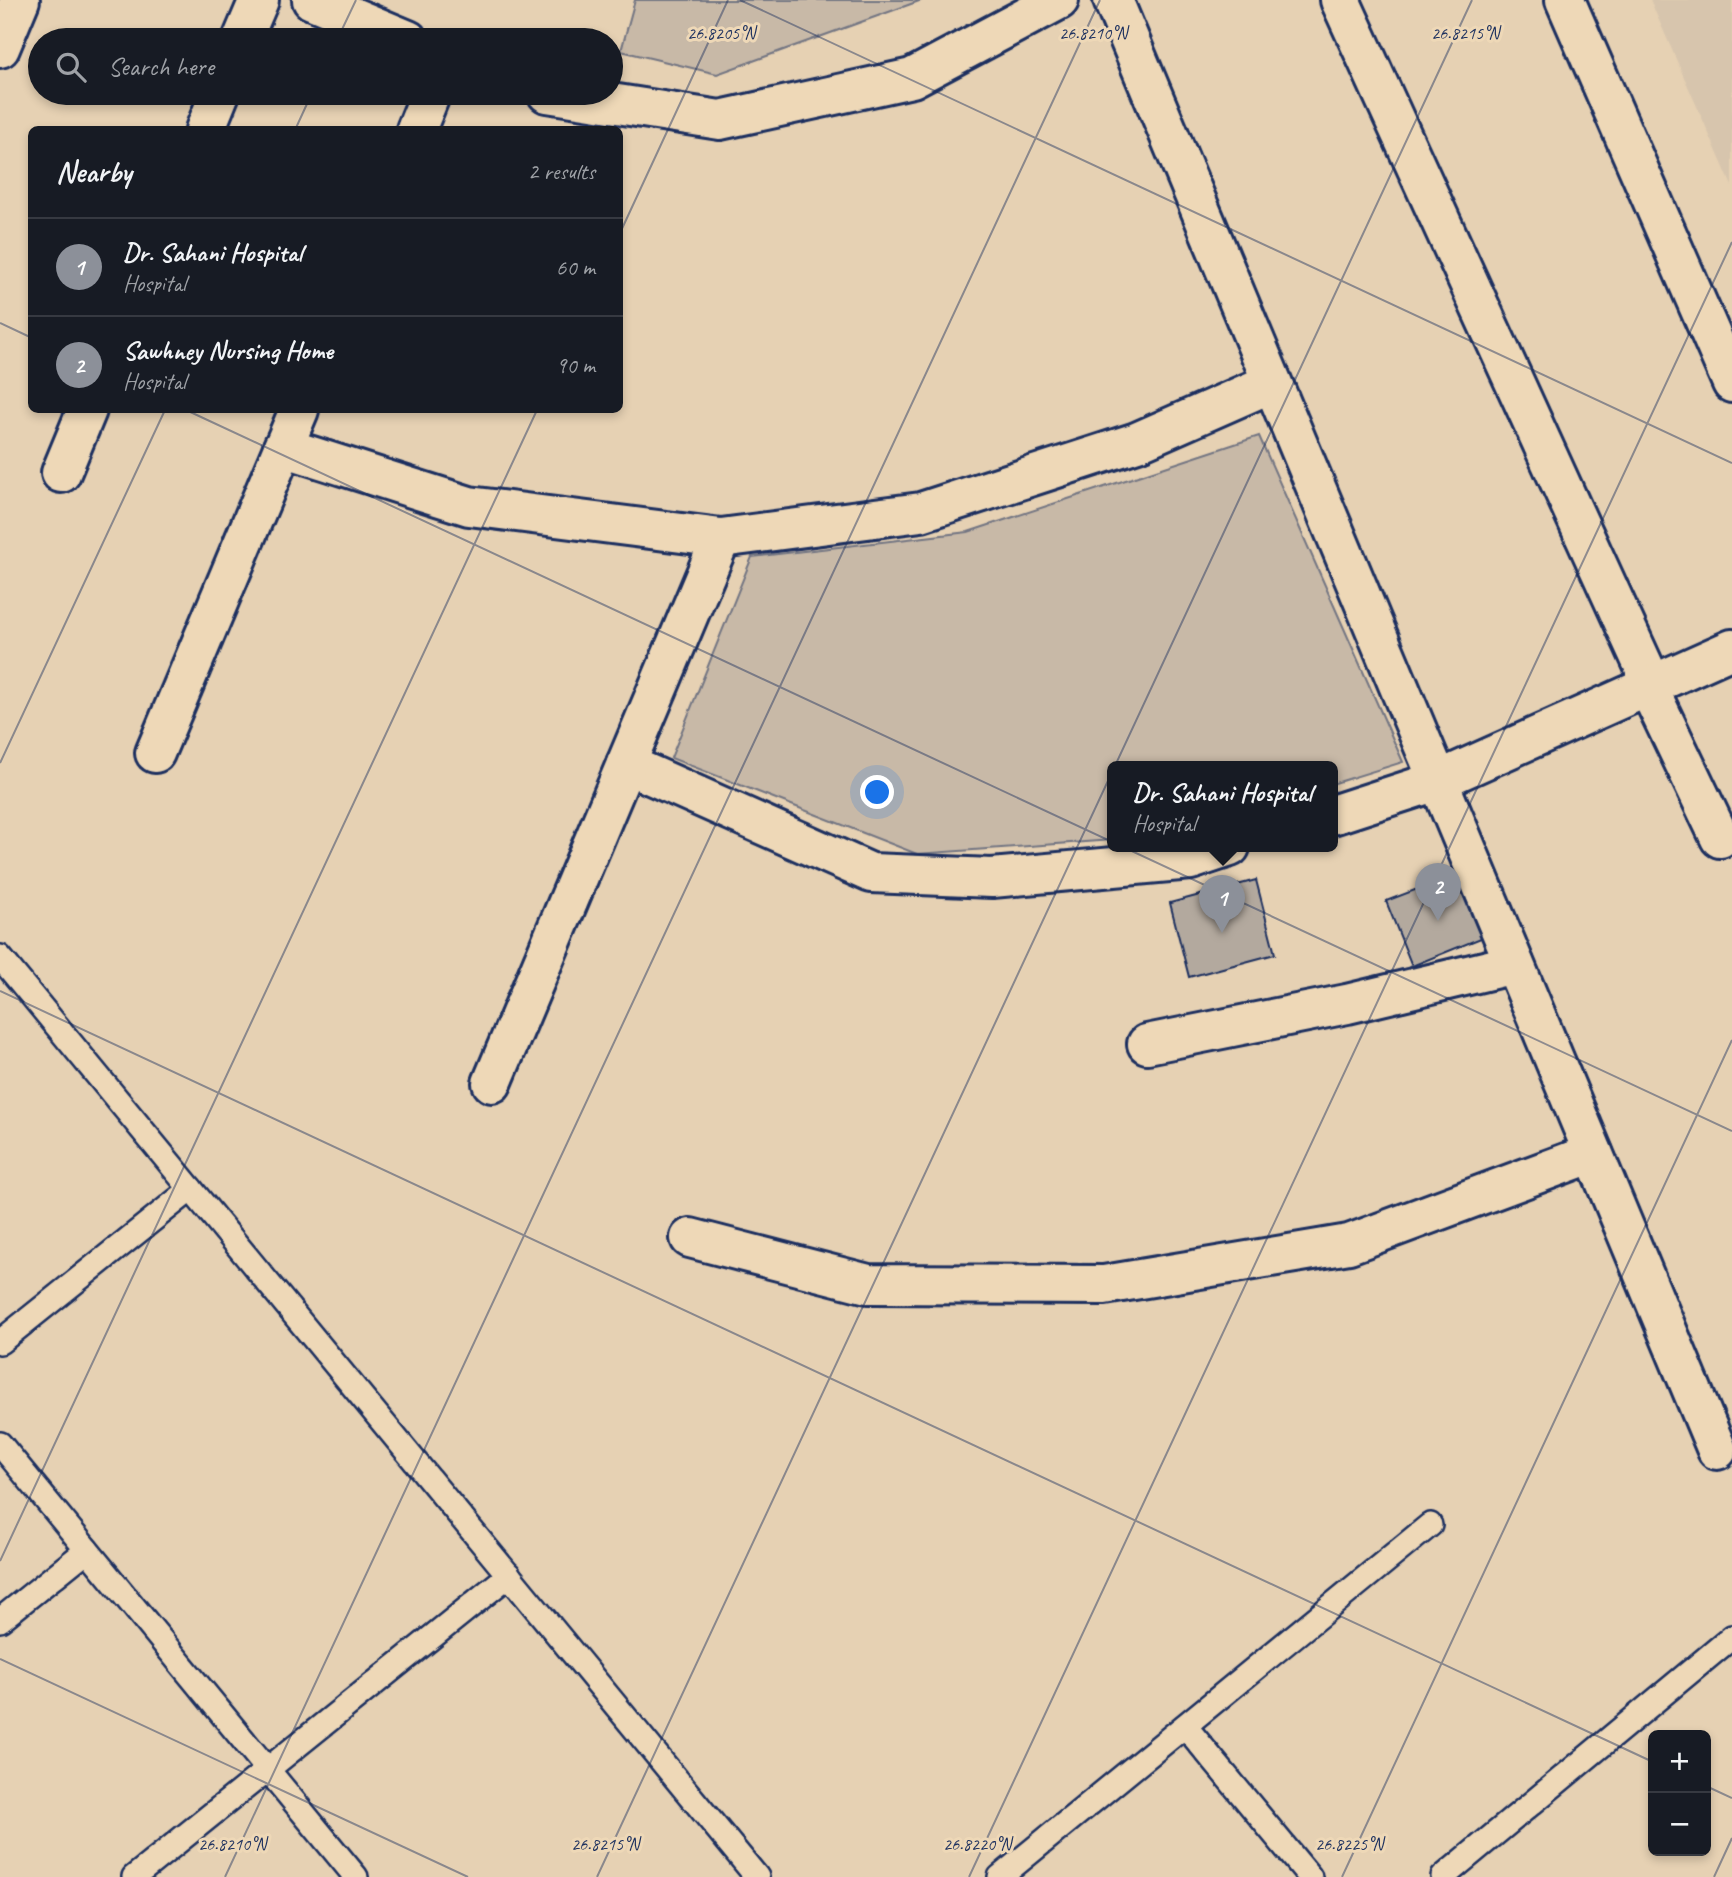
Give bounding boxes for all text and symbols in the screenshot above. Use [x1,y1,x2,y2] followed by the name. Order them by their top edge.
[687,22,758,44] text: 26.8205°N
[1059,22,1130,44] text: 26.8210°N
[1431,22,1502,44] text: 26.8215°N
[28,28,623,105] search box
[52,48,90,86] icon: search
[108,50,214,83] text: Search here
[56,153,132,191] text: Nearby
[528,157,595,186] text: 2 results
[123,236,302,269] text: Dr. Sahani Hospital
[74,253,84,282] text: 1
[556,253,595,282] text: 60 m
[123,269,186,298] text: Hospital
[123,334,333,367] text: Sawhney Nursing Home
[74,351,84,380] text: 2
[556,351,595,380] text: 90 m
[123,367,186,396] text: Hospital
[1107,761,1338,852] popup
[860,775,894,809] your location
[1133,776,1312,809] text: Dr. Sahani Hospital
[1133,809,1196,838] text: Hospital
[1415,863,1461,921] pin: 2
[1199,875,1245,933] pin: 1
[1648,1730,1711,1856] map controls
[1648,1730,1711,1793] button: +
[1648,1793,1711,1856] button: −
[198,1833,269,1855] text: 26.8210°N
[571,1833,642,1855] text: 26.8215°N
[943,1833,1014,1855] text: 26.8220°N
[1315,1833,1386,1855] text: 26.8225°N

